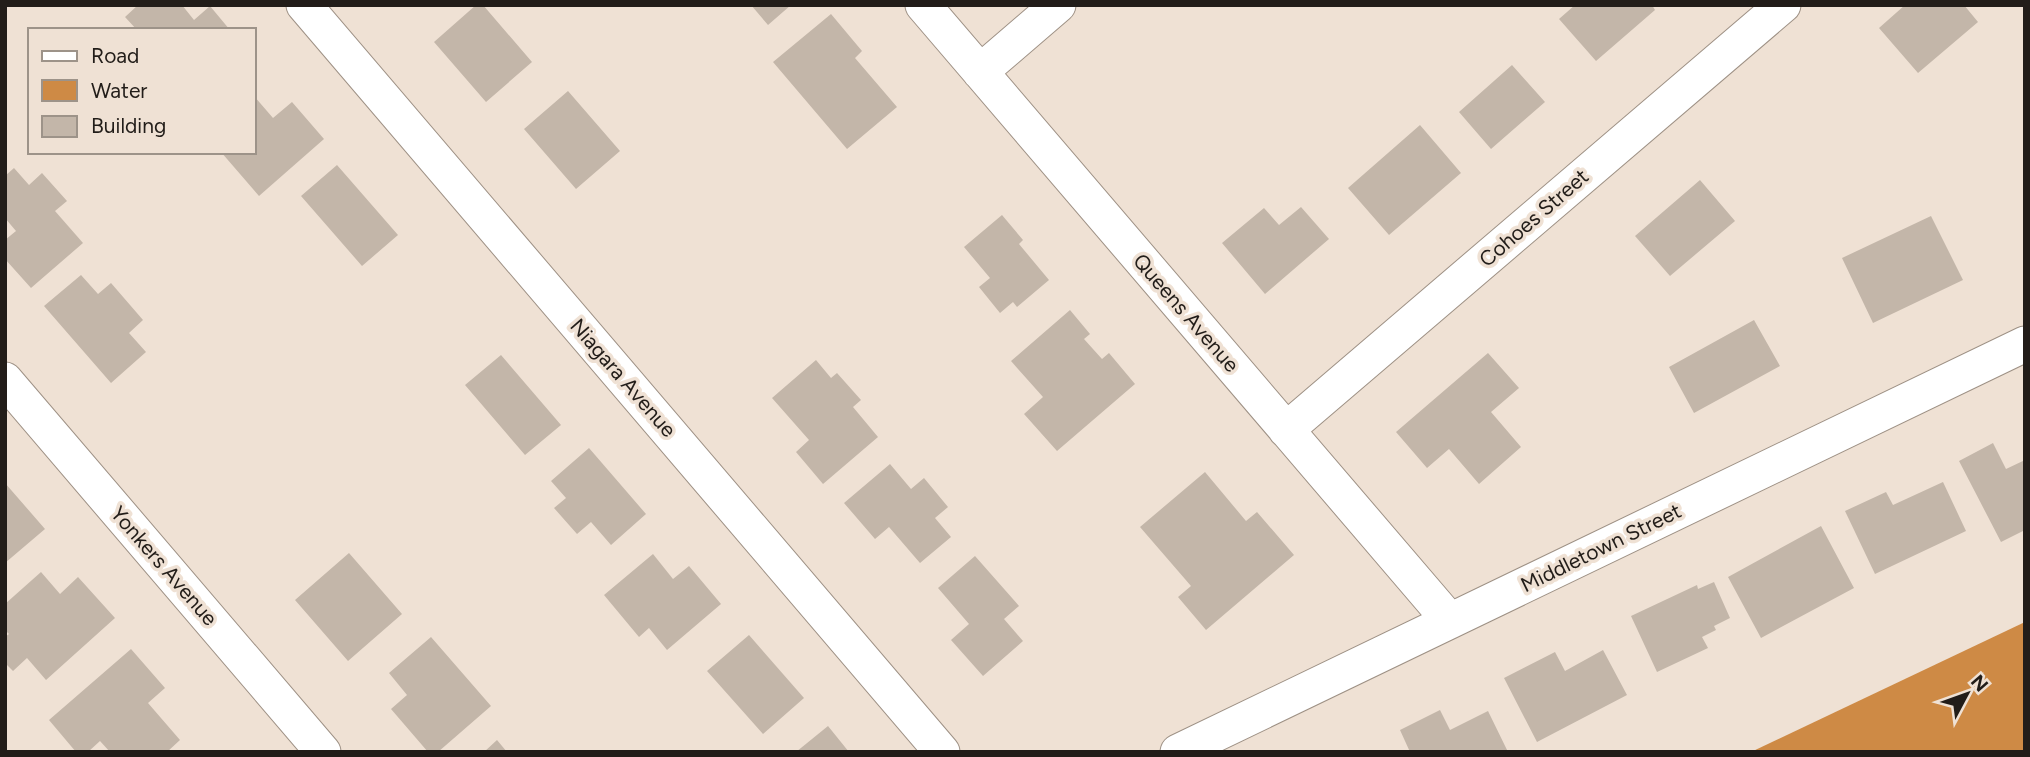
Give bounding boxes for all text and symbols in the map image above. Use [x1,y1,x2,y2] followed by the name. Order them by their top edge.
[28,28,256,154] legend
[91,43,139,68] text: Road
[91,78,147,103] text: Water
[91,113,166,138] text: Building
[1474,163,1593,272] street label: Cohoes Street
[1128,248,1245,377] street label: Queens Avenue
[565,313,682,442] street label: Niagara Avenue
[1517,498,1685,597] street label: Middletown Street
[106,501,223,630] street label: Yonkers Avenue
[1932,659,2002,729] north arrow
[1966,670,1993,696] text: N

